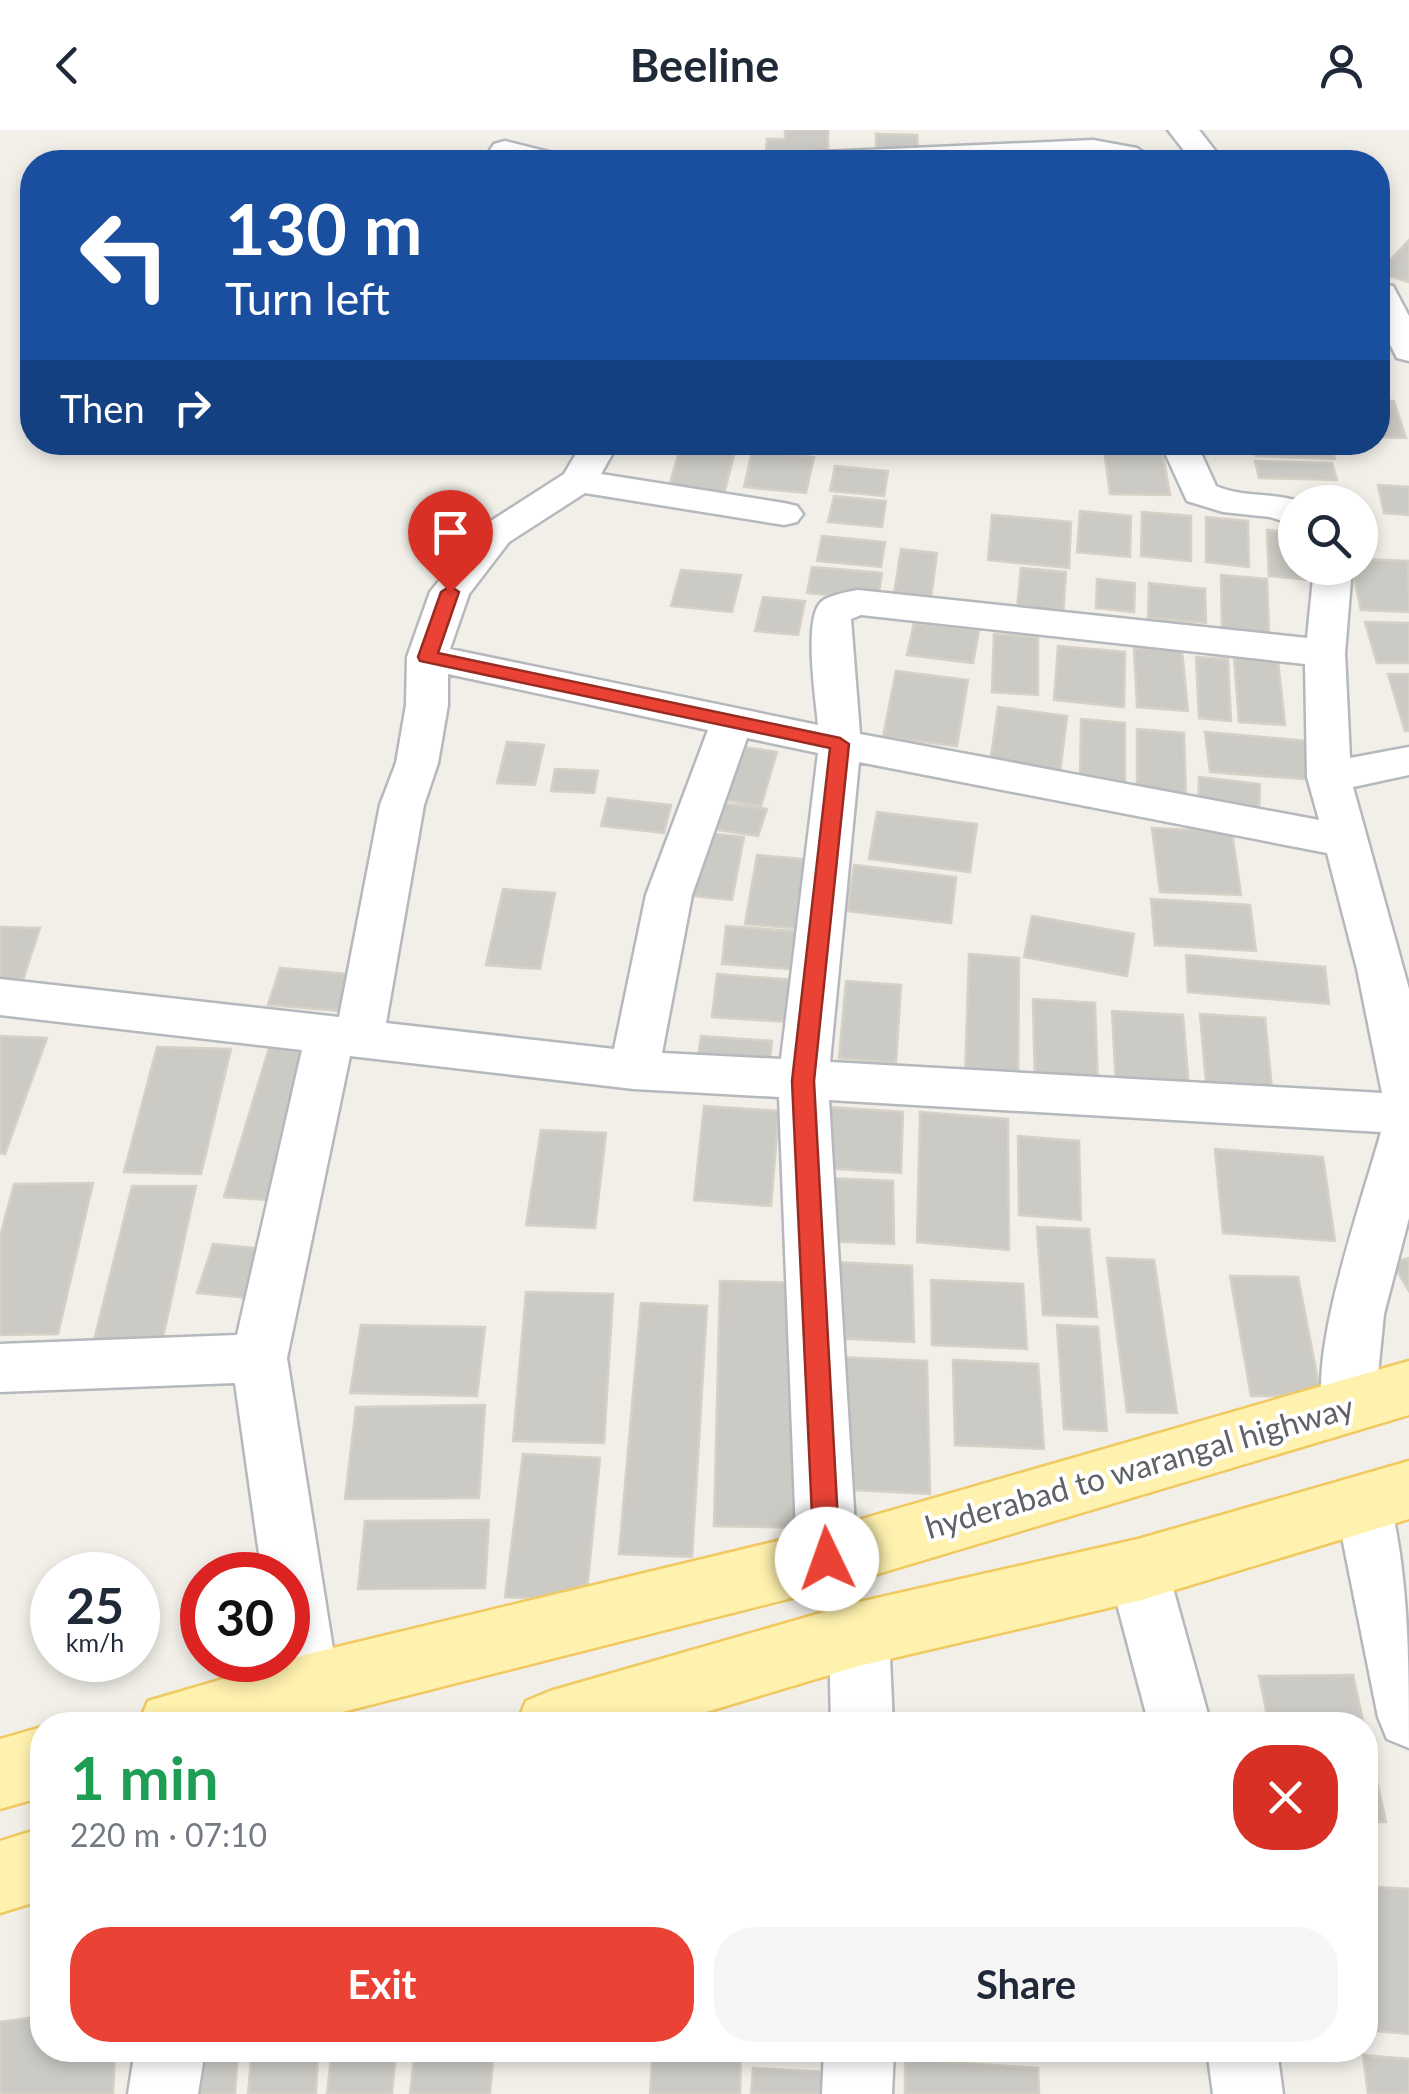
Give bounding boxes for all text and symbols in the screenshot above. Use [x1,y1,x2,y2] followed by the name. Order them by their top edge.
[40,38,95,93] icon: back
[630,38,779,92] text: Beeline
[1314,38,1369,93] icon: person
[225,186,422,270] text: 130 m
[60,190,190,320] icon: left
[225,271,390,325] text: Turn left
[165,380,220,435] icon: right
[60,385,145,431] text: Then
[1278,485,1378,585] map controls
[1278,485,1378,585] button: search
[408,490,493,593] pin
[423,505,478,560] icon: arrive
[920,1386,1358,1546] street label: hyderabad to warangal highway
[775,1507,879,1611] position arrow
[180,1552,310,1682] speed limit sign: 30
[66,1575,124,1635] text: 25
[66,1627,124,1657] text: km/h
[70,1741,219,1813] text: 1 min
[1233,1745,1338,1850] button: close
[70,1815,267,1854] text: 220 m · 07:10
[70,1927,694,2042] button: Exit
[714,1927,1338,2042] button: Share

